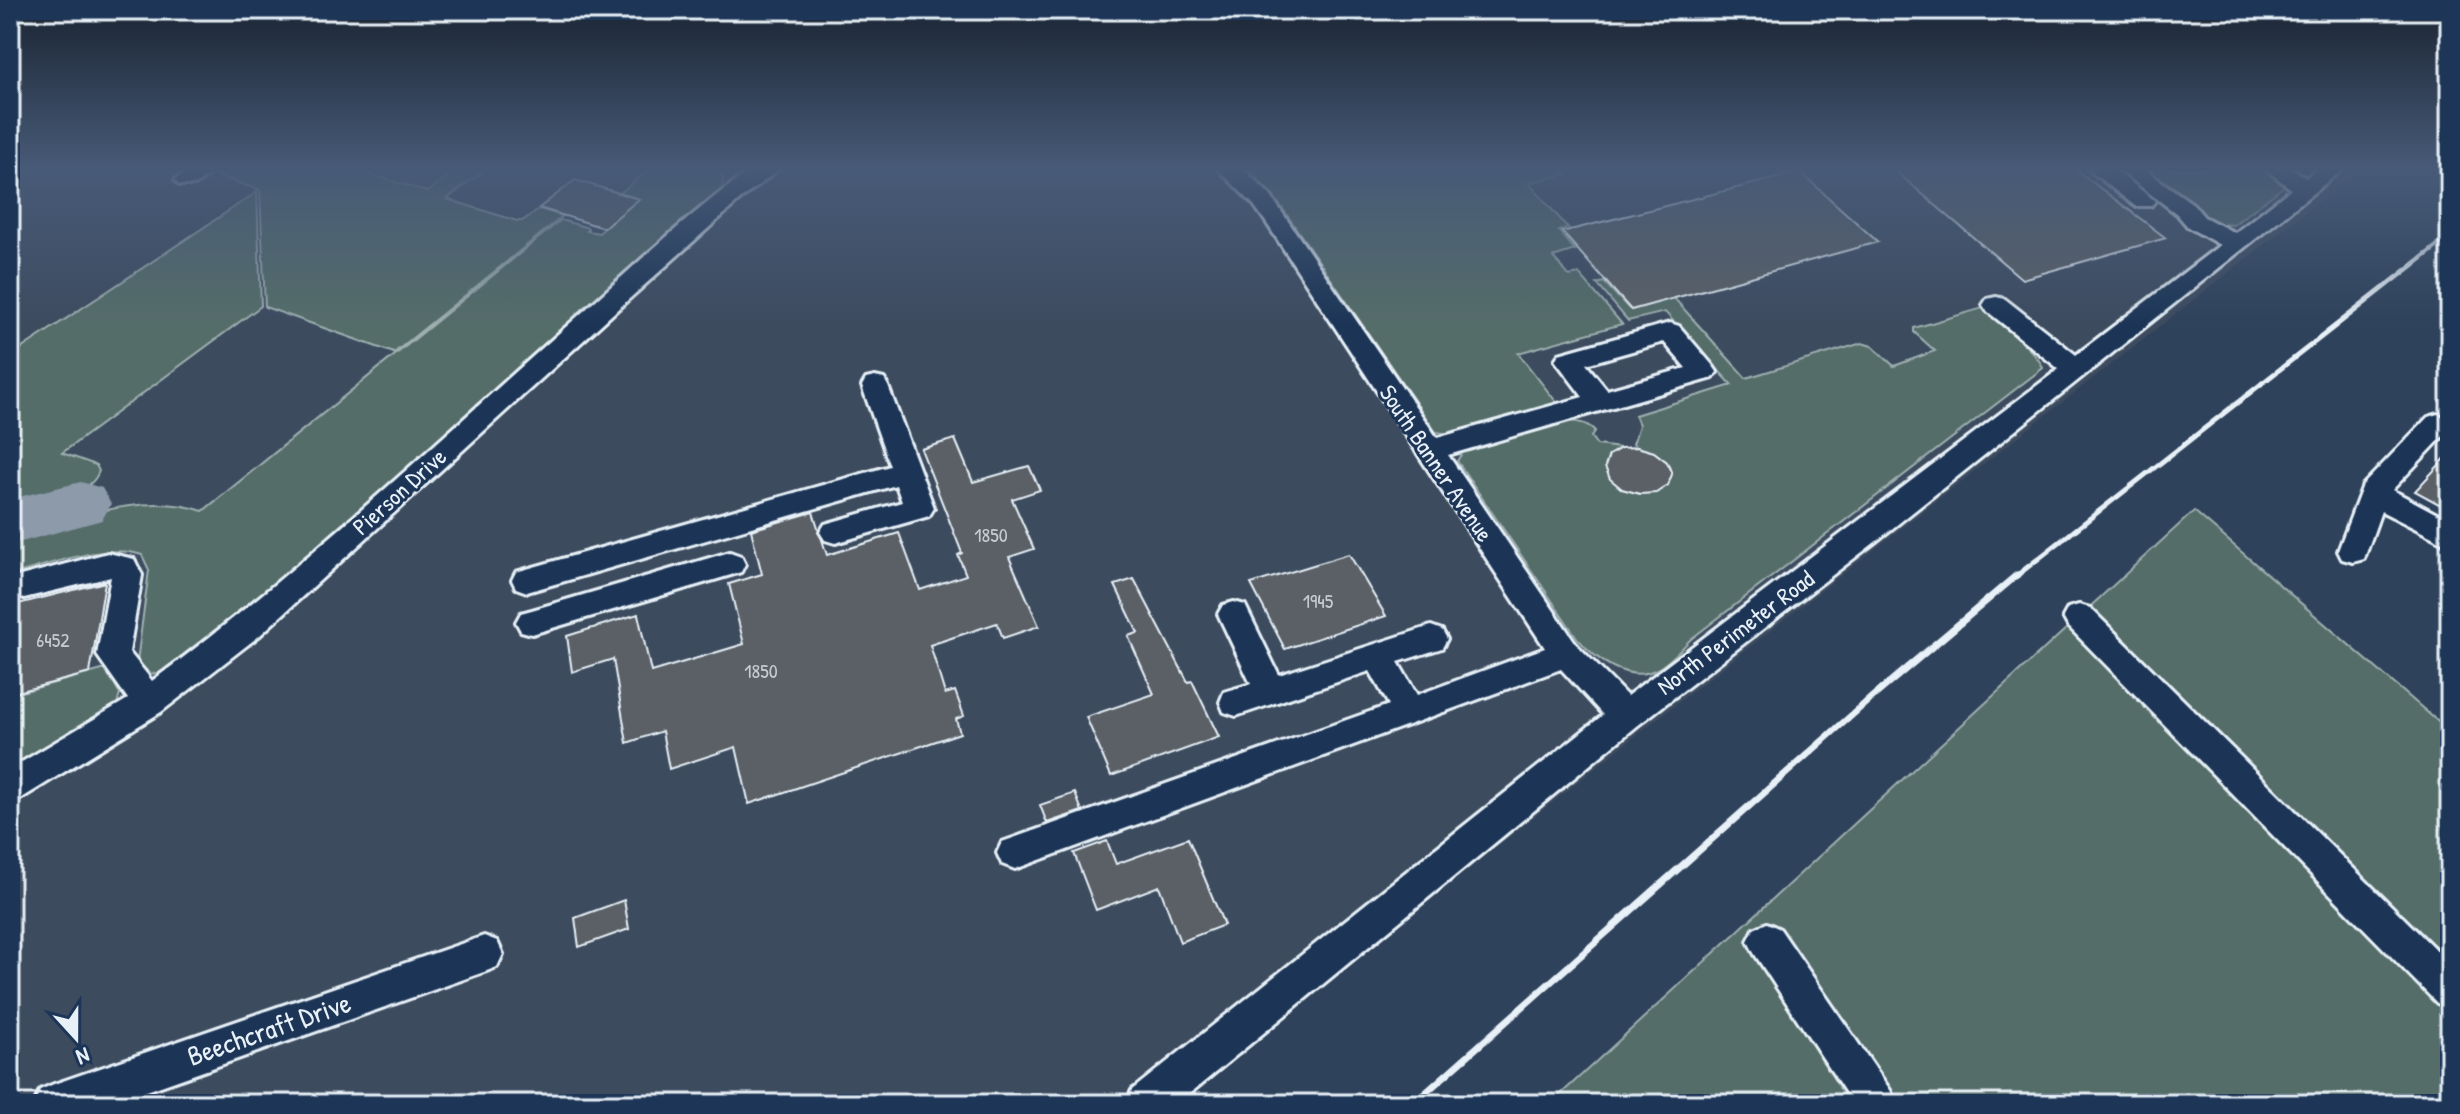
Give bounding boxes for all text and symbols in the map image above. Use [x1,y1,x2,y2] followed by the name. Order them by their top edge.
[1373,378,1502,548] street label: South Banner Avenue
[345,440,453,542] street label: Pierson Drive
[974,521,1008,548] house number: 1850
[1650,562,1820,702] street label: North Perimeter Road
[1303,587,1334,614] house number: 1945
[36,626,70,653] house number: 6452
[744,657,778,684] house number: 1850
[182,983,356,1075] street label: Beechcraft Drive
[36,998,116,1078] north arrow
[72,1041,94,1073] text: N

